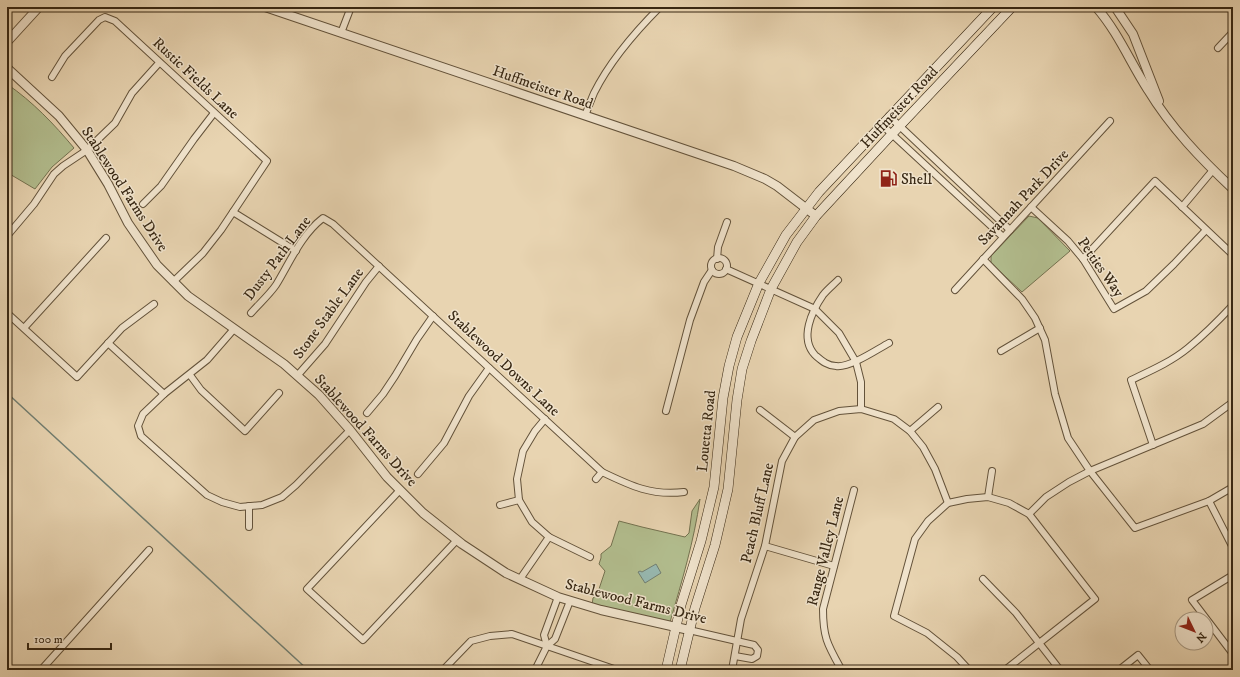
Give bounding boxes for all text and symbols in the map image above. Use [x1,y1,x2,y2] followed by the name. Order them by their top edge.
[148,33,243,123] street label: Rustic Fields Lane
[490,61,596,114] street label: Huffmeister Road
[857,62,943,152] street label: Huffmeister Road
[77,123,172,255] street label: Stablewood Farms Drive
[974,145,1073,250] street label: Savannah Park Drive
[878,169,898,189] fuel station icon: Shell
[901,170,932,189] place label: Shell
[240,212,315,304] street label: Dusty Path Lane
[1073,234,1129,302] street label: Petties Way
[289,264,368,363] street label: Stone Stable Lane
[443,306,564,420] street label: Stablewood Downs Lane
[310,370,421,491] street label: Stablewood Farms Drive
[693,389,720,473] street label: Louetta Road
[737,461,778,565] street label: Peach Bluff Lane
[803,494,848,608] street label: Range Valley Lane
[563,575,709,628] street label: Stablewood Farms Drive
[1174,611,1214,651] north arrow
[28,625,111,651] scale bar
[1192,629,1209,645] text: N
[34,632,63,647] text: 100 m

